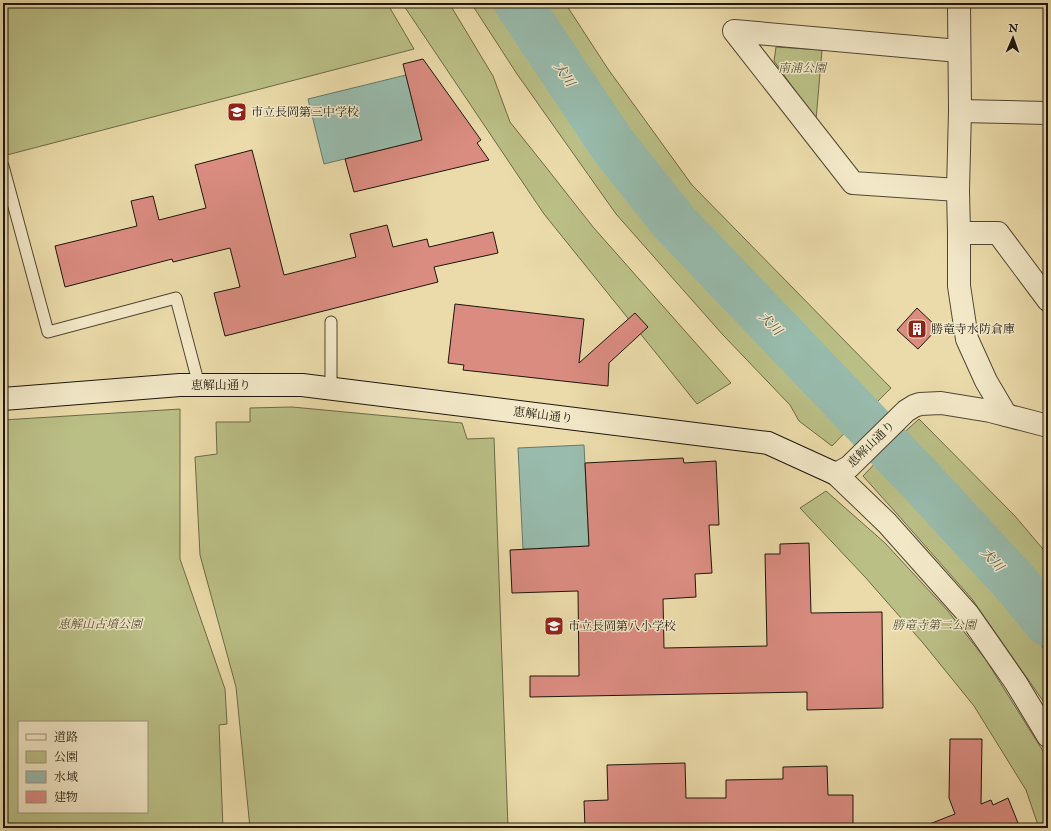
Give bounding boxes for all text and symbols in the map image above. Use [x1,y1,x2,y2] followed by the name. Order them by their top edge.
[993,18,1033,58] north arrow
[1007,22,1019,36] text: N
[549,59,579,92] water label: 犬川
[778,61,828,76] park label: 南浦公園
[226,101,248,123] school or university icon: 市立長岡第三中学校
[251,105,359,120] place label: 市立長岡第三中学校
[755,309,786,341] water label: 犬川
[906,318,928,340] building icon: 勝竜寺水防倉庫
[931,322,1015,337] place label: 勝竜寺水防倉庫
[191,378,251,393] street label: 恵解山通り
[512,404,574,427] street label: 恵解山通り
[845,418,898,471] street label: 恵解山通り
[977,545,1008,577] water label: 犬川
[543,615,565,637] school or university icon: 市立長岡第八小学校
[58,617,144,632] park label: 恵解山古墳公園
[892,618,978,633] park label: 勝竜寺第二公園
[568,619,676,634] place label: 市立長岡第八小学校
[18,721,148,813] legend
[54,730,78,745] text: 道路
[54,750,78,765] text: 公園
[54,770,78,785] text: 水域
[54,790,78,805] text: 建物

